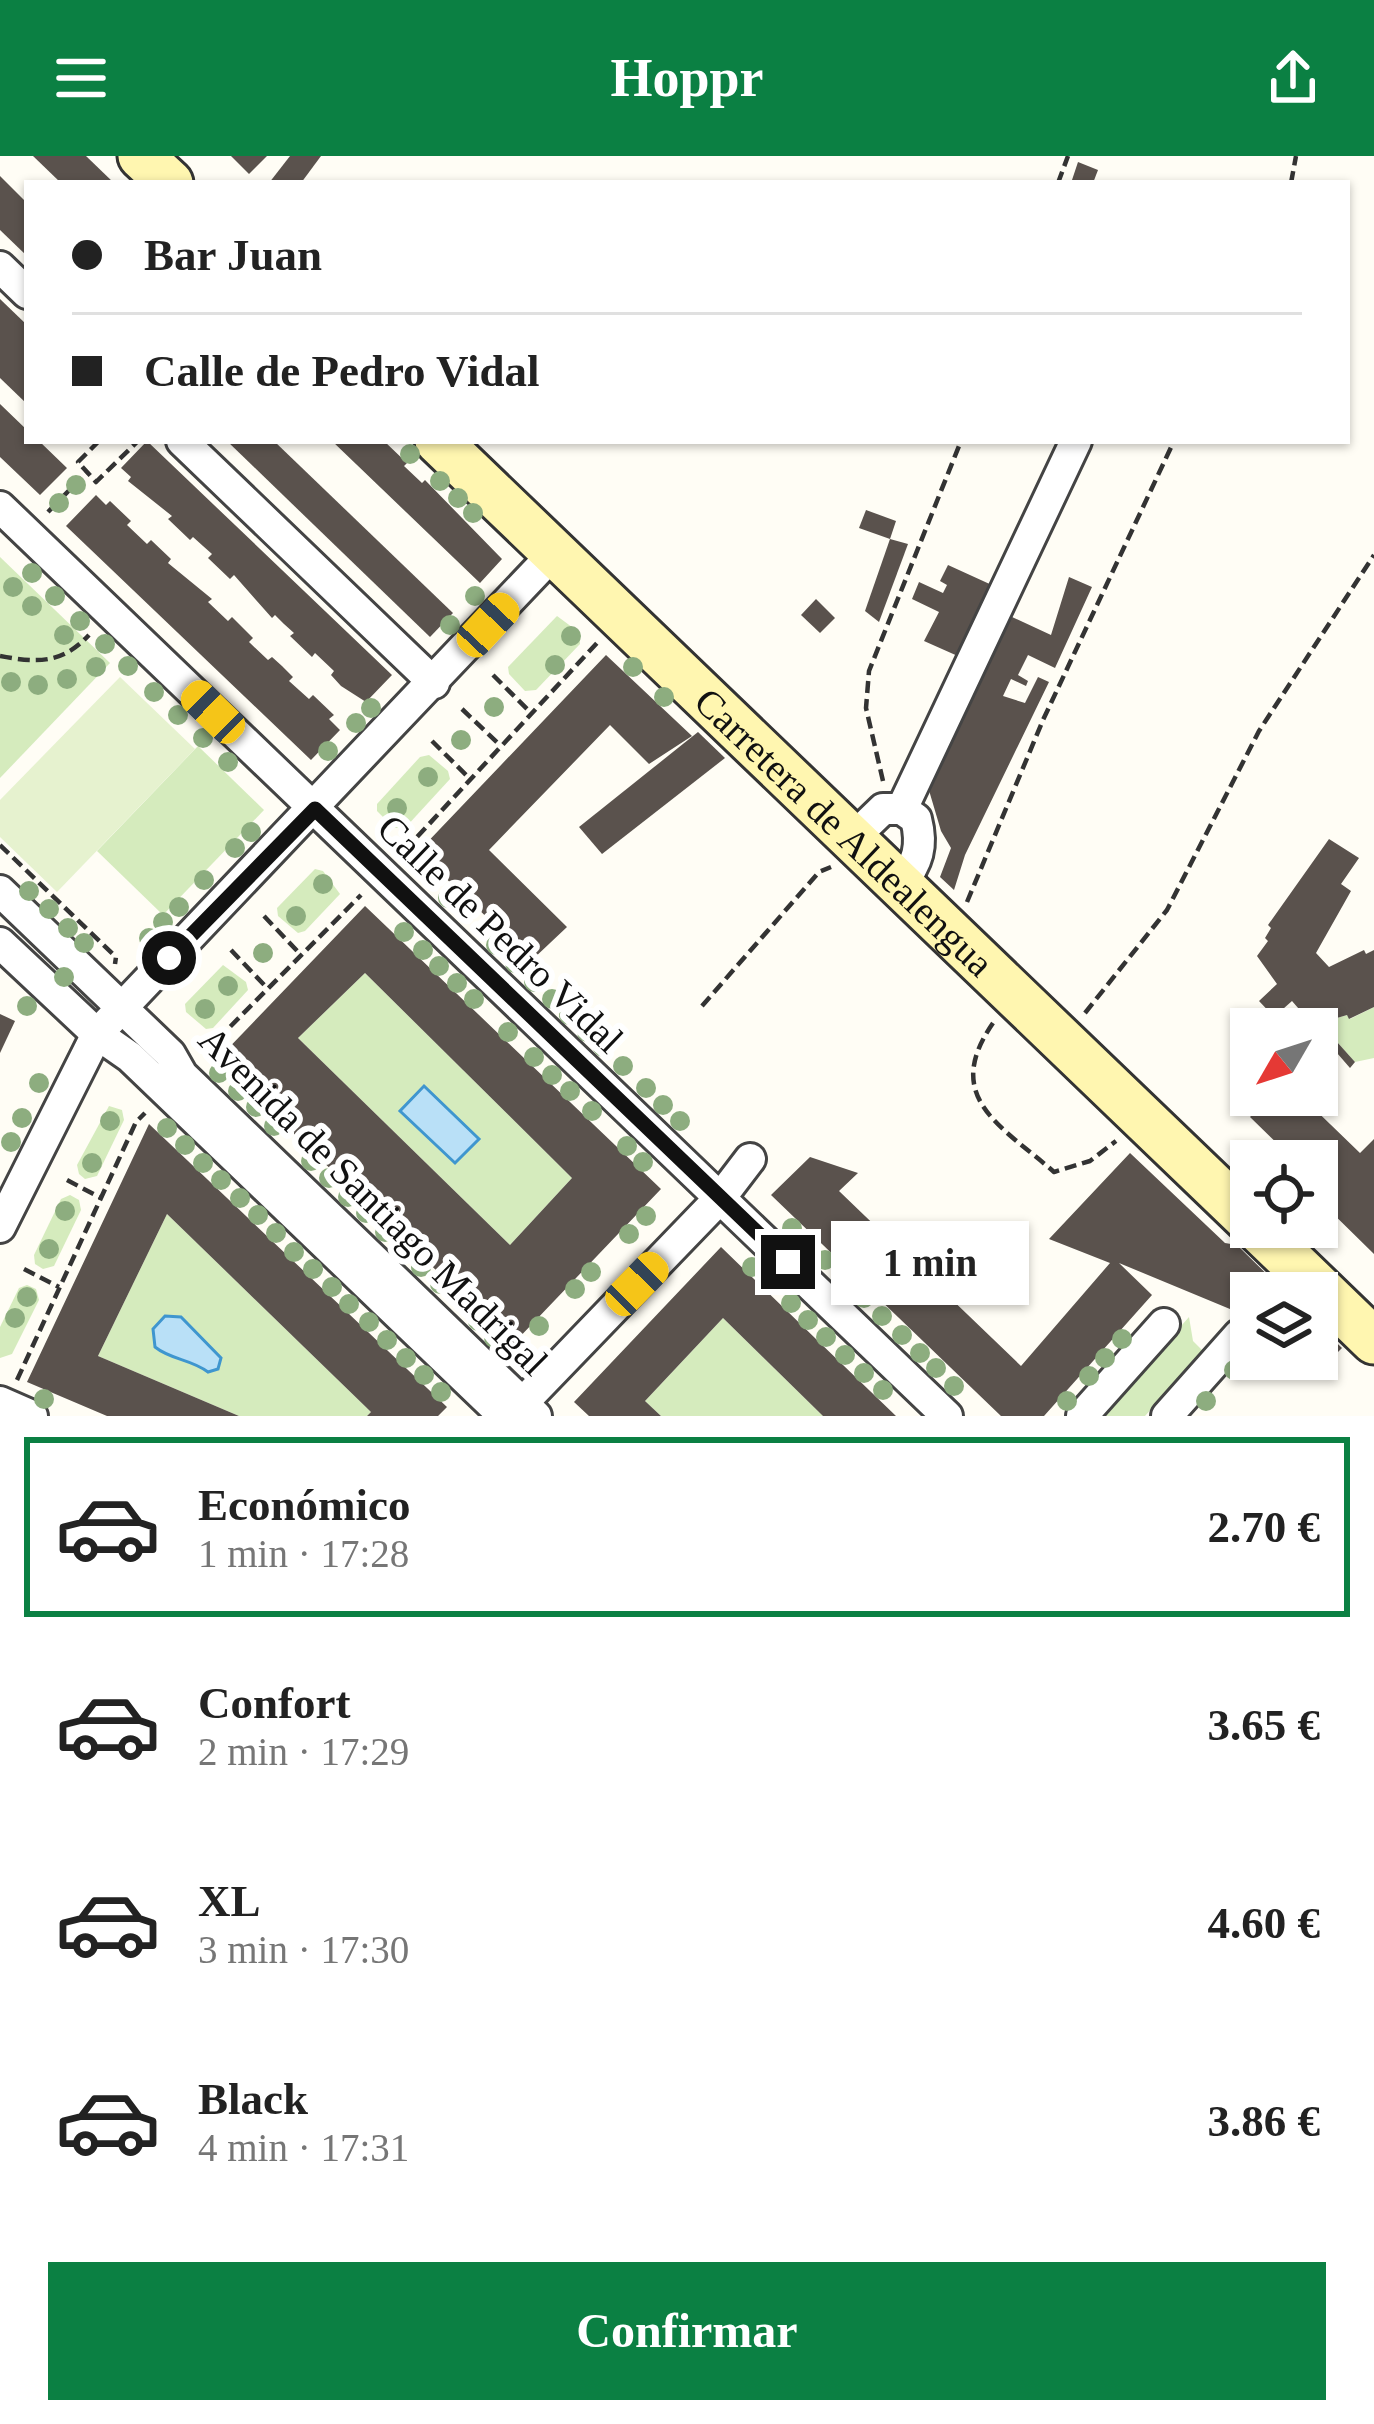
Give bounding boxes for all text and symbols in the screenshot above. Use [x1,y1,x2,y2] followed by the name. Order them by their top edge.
[48,45,114,111] icon: menu
[1260,45,1326,111] icon: share
[610,48,764,108] text: Hoppr
[144,230,322,280] text: Bar Juan
[144,346,539,396] text: Calle de Pedro Vidal
[450,586,526,664] car
[175,674,251,750] car
[687,679,1002,985] street label: Carretera de Aldealengua
[370,806,632,1061] street label: Calle de Pedro Vidal
[142,931,196,985] route start
[1230,1008,1338,1116] north arrow
[1230,1008,1338,1380] map controls
[190,1017,557,1384] street label: Avenida de Santiago Madrigal
[1230,1140,1338,1248] button: locate
[830,1220,1028,1304] callout: 1 min
[761,1235,815,1289] route end
[883,1241,977,1284] text: 1 min
[599,1246,675,1322] car
[1230,1272,1338,1380] button: layers
[54,1473,162,1581] icon: car
[198,1480,410,1530] text: Económico
[1208,1502,1320,1552] text: 2.70 €
[198,1532,409,1575] text: 1 min · 17:28
[54,1671,162,1779] icon: car
[198,1678,350,1728] text: Confort
[1208,1700,1320,1750] text: 3.65 €
[198,1730,409,1773] text: 2 min · 17:29
[54,1869,162,1977] icon: car
[198,1876,261,1926] text: XL
[1208,1898,1320,1948] text: 4.60 €
[198,1928,409,1971] text: 3 min · 17:30
[54,2067,162,2175] icon: car
[198,2074,308,2124] text: Black
[1208,2096,1320,2146] text: 3.86 €
[198,2126,409,2169] text: 4 min · 17:31
[48,2262,1326,2400] button: Confirmar

